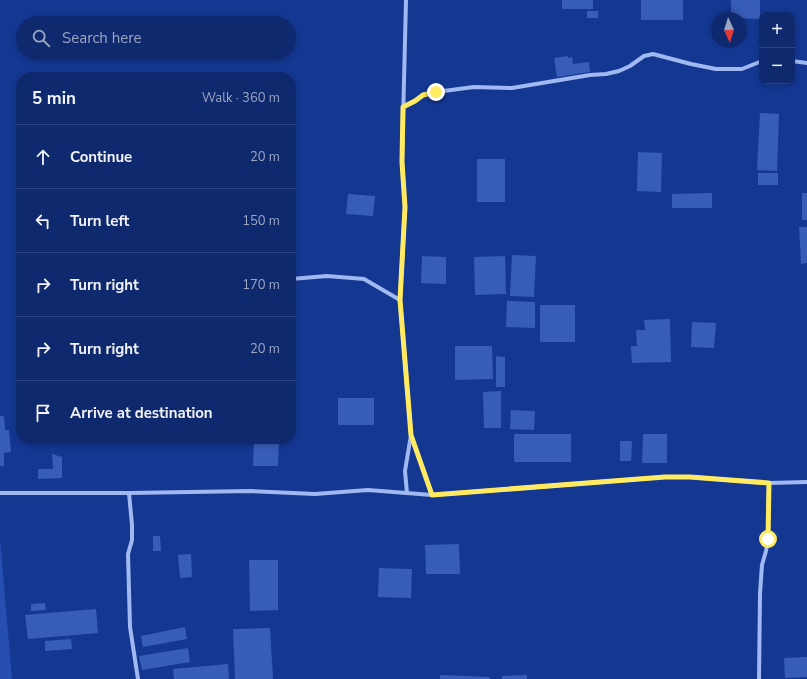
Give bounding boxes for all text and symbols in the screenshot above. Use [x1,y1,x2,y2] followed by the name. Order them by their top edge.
[711,12,747,48] north arrow
[759,12,795,84] map controls
[759,12,795,48] button: +
[16,16,296,60] search box
[30,27,52,49] icon: search
[62,28,142,48] text: Search here
[759,48,795,84] button: −
[427,83,445,101] route end
[32,87,76,110] text: 5 min
[202,89,280,107] text: Walk · 360 m
[32,146,54,168] icon: ahead
[70,147,132,167] text: Continue
[250,148,280,166] text: 20 m
[32,210,54,232] icon: left
[70,211,129,231] text: Turn left
[242,212,280,230] text: 150 m
[32,274,54,296] icon: right
[70,275,139,295] text: Turn right
[242,276,280,294] text: 170 m
[32,338,54,360] icon: right
[70,339,139,359] text: Turn right
[250,340,280,358] text: 20 m
[32,402,54,424] icon: arrive
[70,403,213,423] text: Arrive at destination
[759,530,777,548] route start

